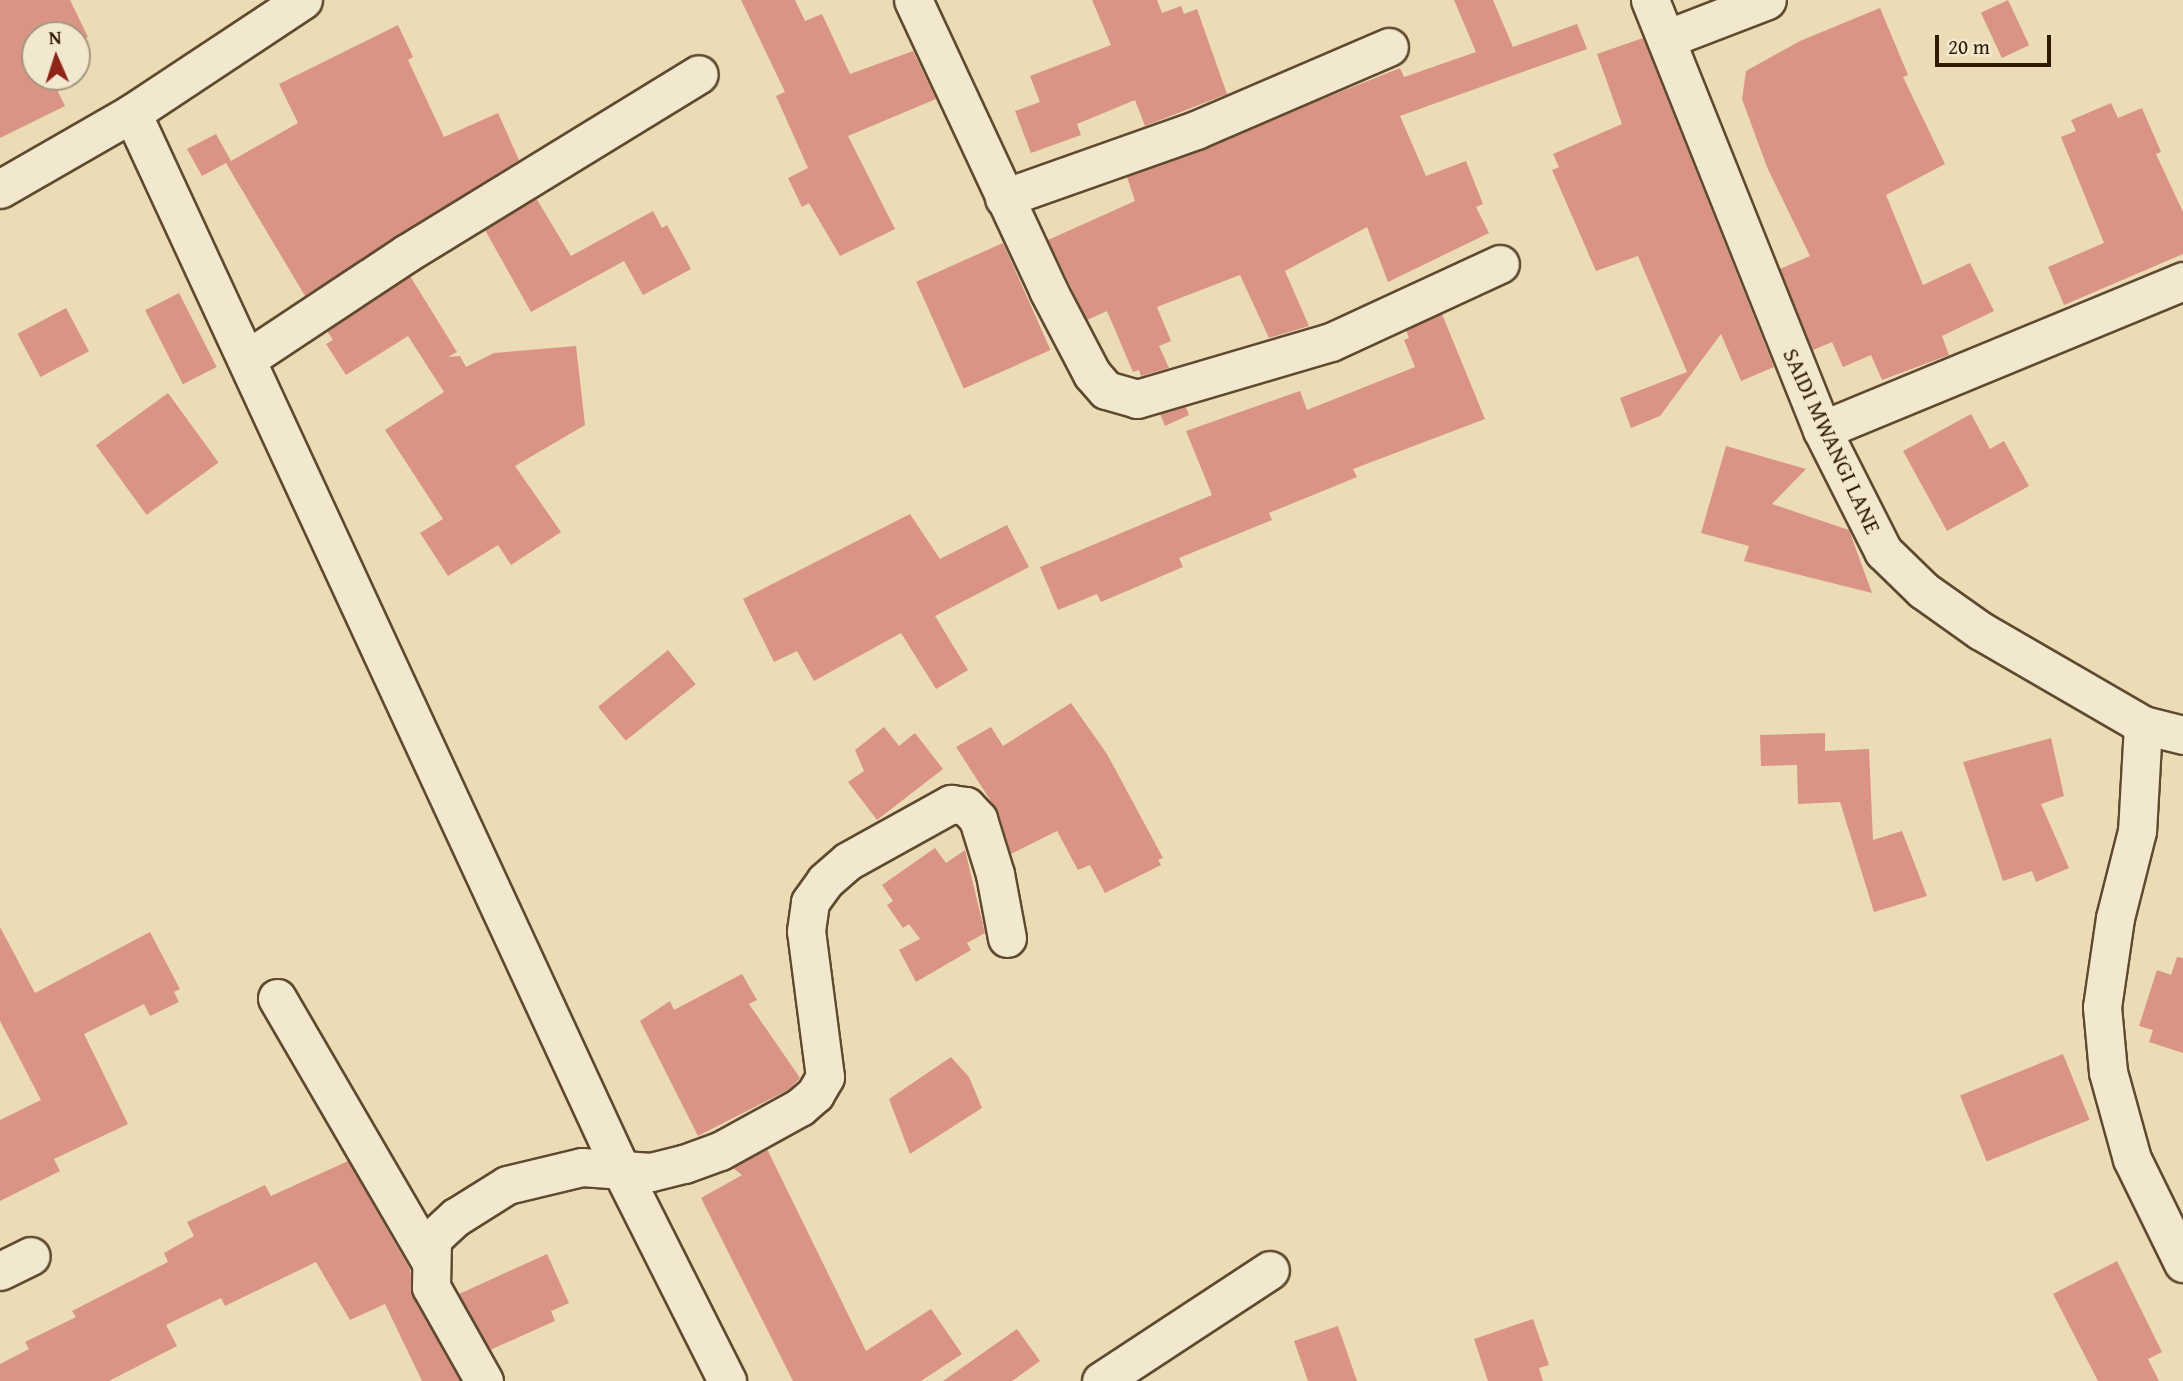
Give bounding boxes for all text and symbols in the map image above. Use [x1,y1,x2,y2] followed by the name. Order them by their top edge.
[21,21,91,91] north arrow
[1938,21,2054,65] scale bar
[48,23,62,51] text: N
[1948,31,1990,62] text: 20 m
[1777,344,1887,538] street label: SAIDI MWANGI LANE

